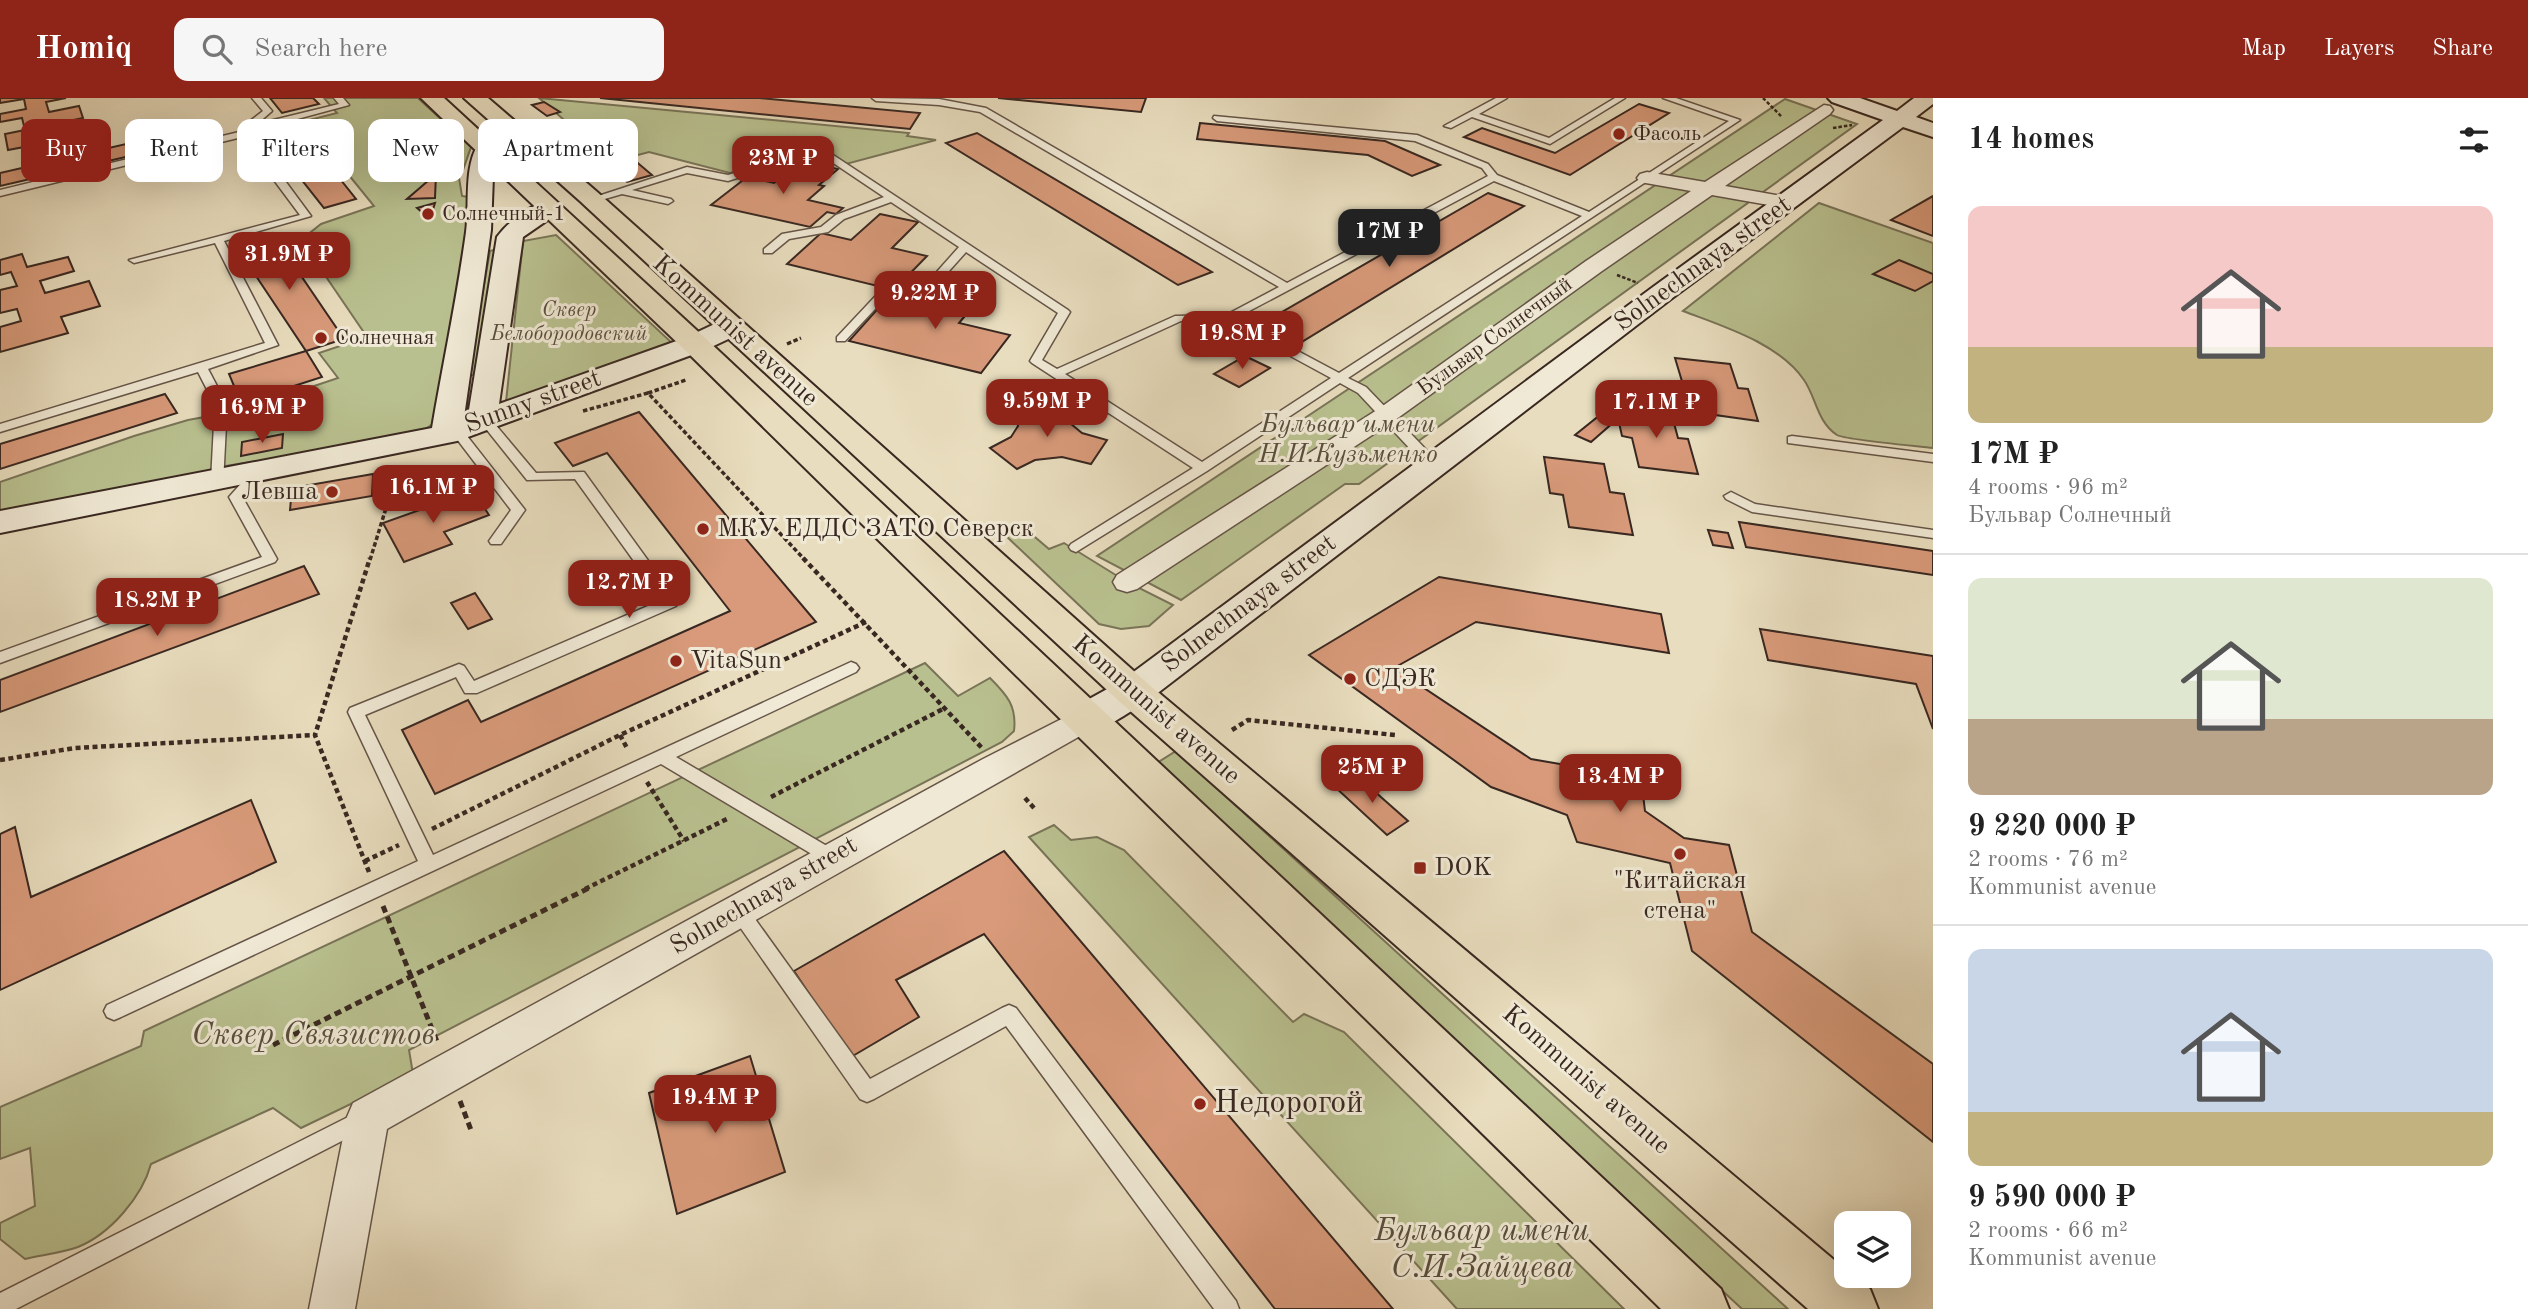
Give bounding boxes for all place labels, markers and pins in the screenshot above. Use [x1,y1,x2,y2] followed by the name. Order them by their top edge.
[1633,124,1701,145] place label: Фасоль
[1611,126,1627,142] marker: Фасоль
[734,136,832,196] pin: 23M ₽
[442,204,565,225] place label: Солнечный-1
[420,206,436,222] marker: Солнечный-1
[1340,209,1438,269] pin: 17M ₽
[224,232,354,292] pin: 31.9M ₽
[870,272,1000,331] pin: 9.22M ₽
[1177,312,1307,371] pin: 19.8M ₽
[335,328,435,349] place label: Солнечная
[313,330,329,346] marker: Солнечная
[982,380,1112,439] pin: 9.59M ₽
[1591,380,1721,440] pin: 17.1M ₽
[197,386,327,445] pin: 16.9M ₽
[368,466,498,525] pin: 16.1M ₽
[241,479,318,505] place label: Левша
[324,484,340,500] marker: Левша
[717,516,1034,542] place label: МКУ ЕДДС ЗАТО Северск
[695,521,711,537] marker: МКУ ЕДДС ЗАТО Северск
[564,560,694,620] pin: 12.7M ₽
[92,578,222,638] pin: 18.2M ₽
[690,648,782,674] place label: VitaSun
[668,653,684,669] marker: VitaSun
[1364,666,1436,692] place label: СДЭК
[1342,671,1358,687] marker: СДЭК
[1323,746,1421,805] pin: 25M ₽
[1555,754,1685,814] pin: 13.4M ₽
[1672,846,1688,862] marker: "Китайская стена"
[1434,855,1492,881] place label: DOK
[1412,860,1428,876] marker: DOK
[1613,868,1747,924] place label: "Китайская стена"
[650,1076,780,1135] pin: 19.4M ₽
[1214,1088,1363,1120] place label: Недорогой
[1192,1096,1208,1112] marker: Недорогой

